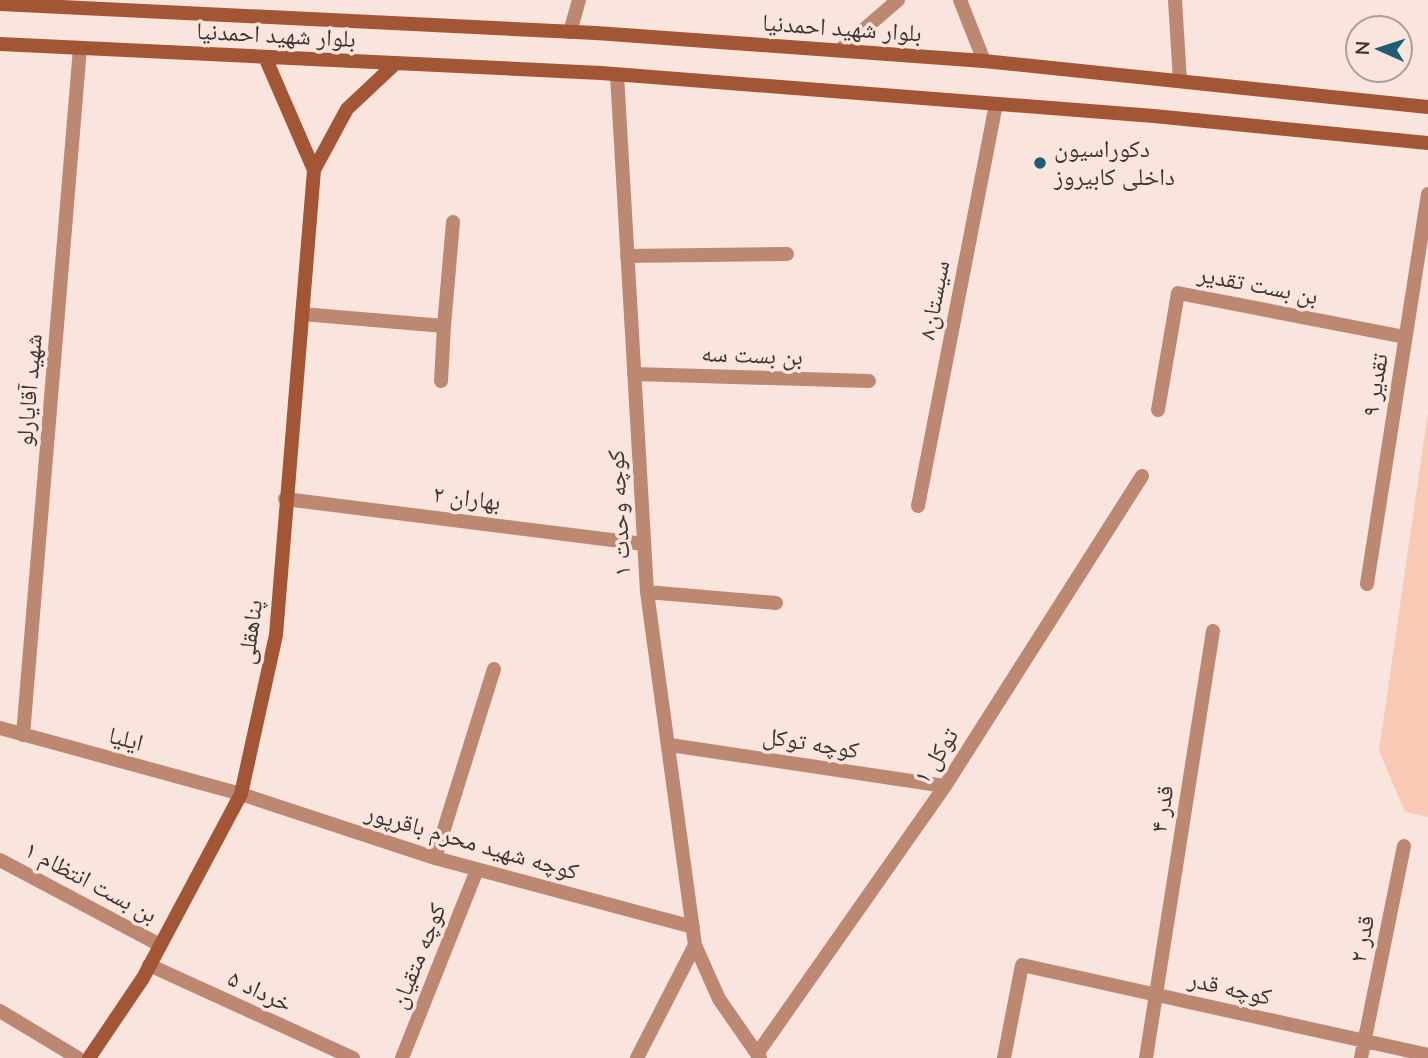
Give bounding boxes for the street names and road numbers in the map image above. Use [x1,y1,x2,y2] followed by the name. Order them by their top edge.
[761,6,923,50] street label: بلوار شهید احمدنیا
[195,15,357,55] street label: بلوار شهید احمدنیا
[1194,257,1321,312] street label: بن بست تقدیر
[911,258,957,342] street label: سیستان۸
[8,332,50,448] street label: شهید آقایارلو
[701,337,803,373] street label: بن بست سه
[1354,351,1396,419] street label: ۹ تقدیر
[600,449,638,577] street label: کوچه وحدت ۱
[431,478,503,518] street label: بهاران ۲
[230,598,270,666] street label: پناهقلی
[105,719,147,759] street label: ایلیا
[761,720,861,766] street label: کوچه توکل
[906,722,966,790] street label: توکل ۱
[1142,783,1182,835] street label: قدر ۴
[361,796,582,888] street label: کوچه شهید محرم باقرپور
[19,834,163,930] street label: بن بست انتظام ۱
[382,898,454,1014] street label: کوچه متقیان
[1342,913,1382,965] street label: قدر ۲
[223,962,297,1020] street label: خرداد ۵
[1184,963,1275,1013] street label: کوچه قدر

